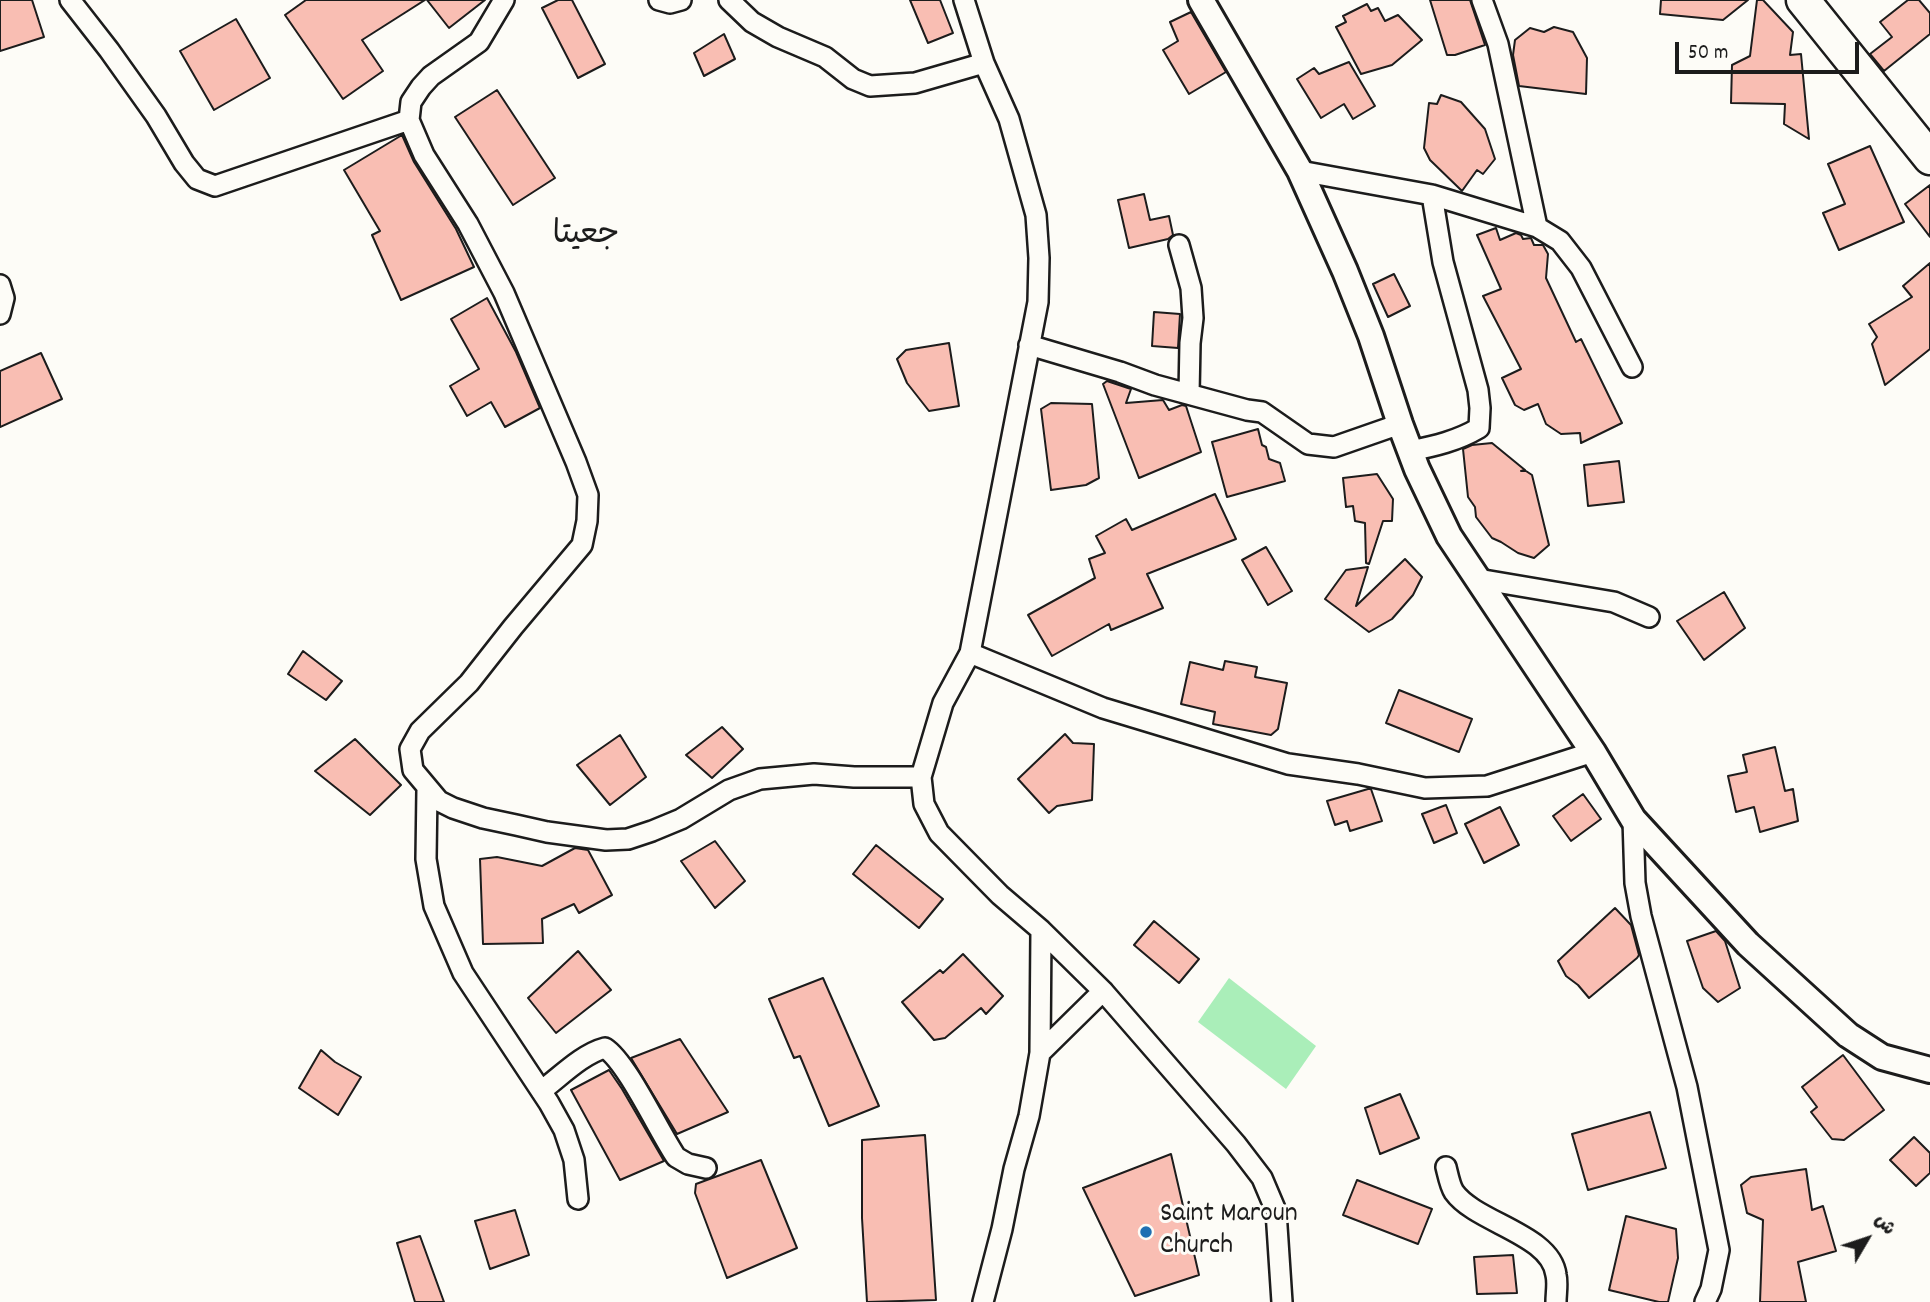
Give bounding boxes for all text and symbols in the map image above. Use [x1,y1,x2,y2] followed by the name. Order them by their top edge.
[1678,28,1862,72] scale bar
[1688,39,1728,69] text: 50 m
[553,219,619,257] district label: جعيتا
[1160,1199,1298,1265] place label: Saint Maroun Church
[1832,1204,1902,1274] north arrow
[1867,1209,1901,1242] text: ش
[1138,1224,1154,1240] marker: Saint Maroun Church

